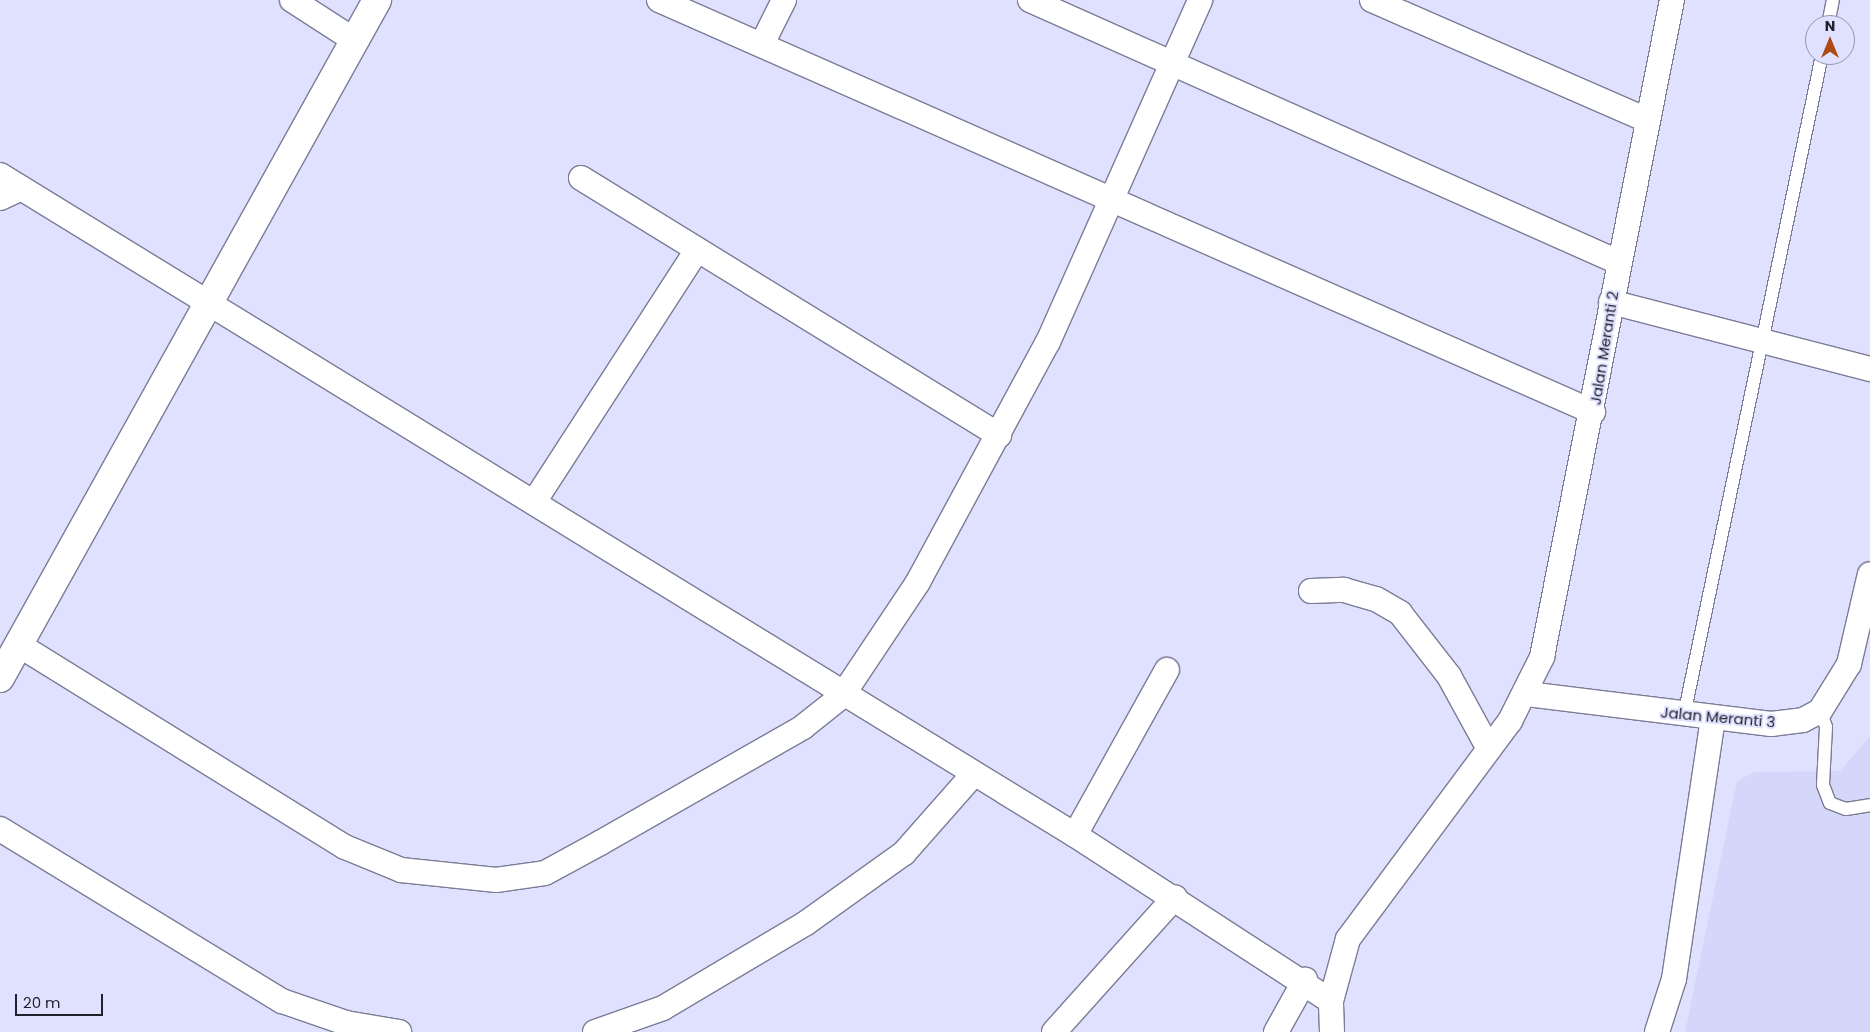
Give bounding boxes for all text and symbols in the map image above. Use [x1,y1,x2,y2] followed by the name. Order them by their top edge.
[1805,15,1855,65] north arrow
[1825,16,1835,36] text: N
[1586,290,1622,406] street label: Jalan Meranti 2
[1660,703,1776,731] street label: Jalan Meranti 3
[18,984,105,1016] scale bar
[23,992,61,1013] text: 20 m

